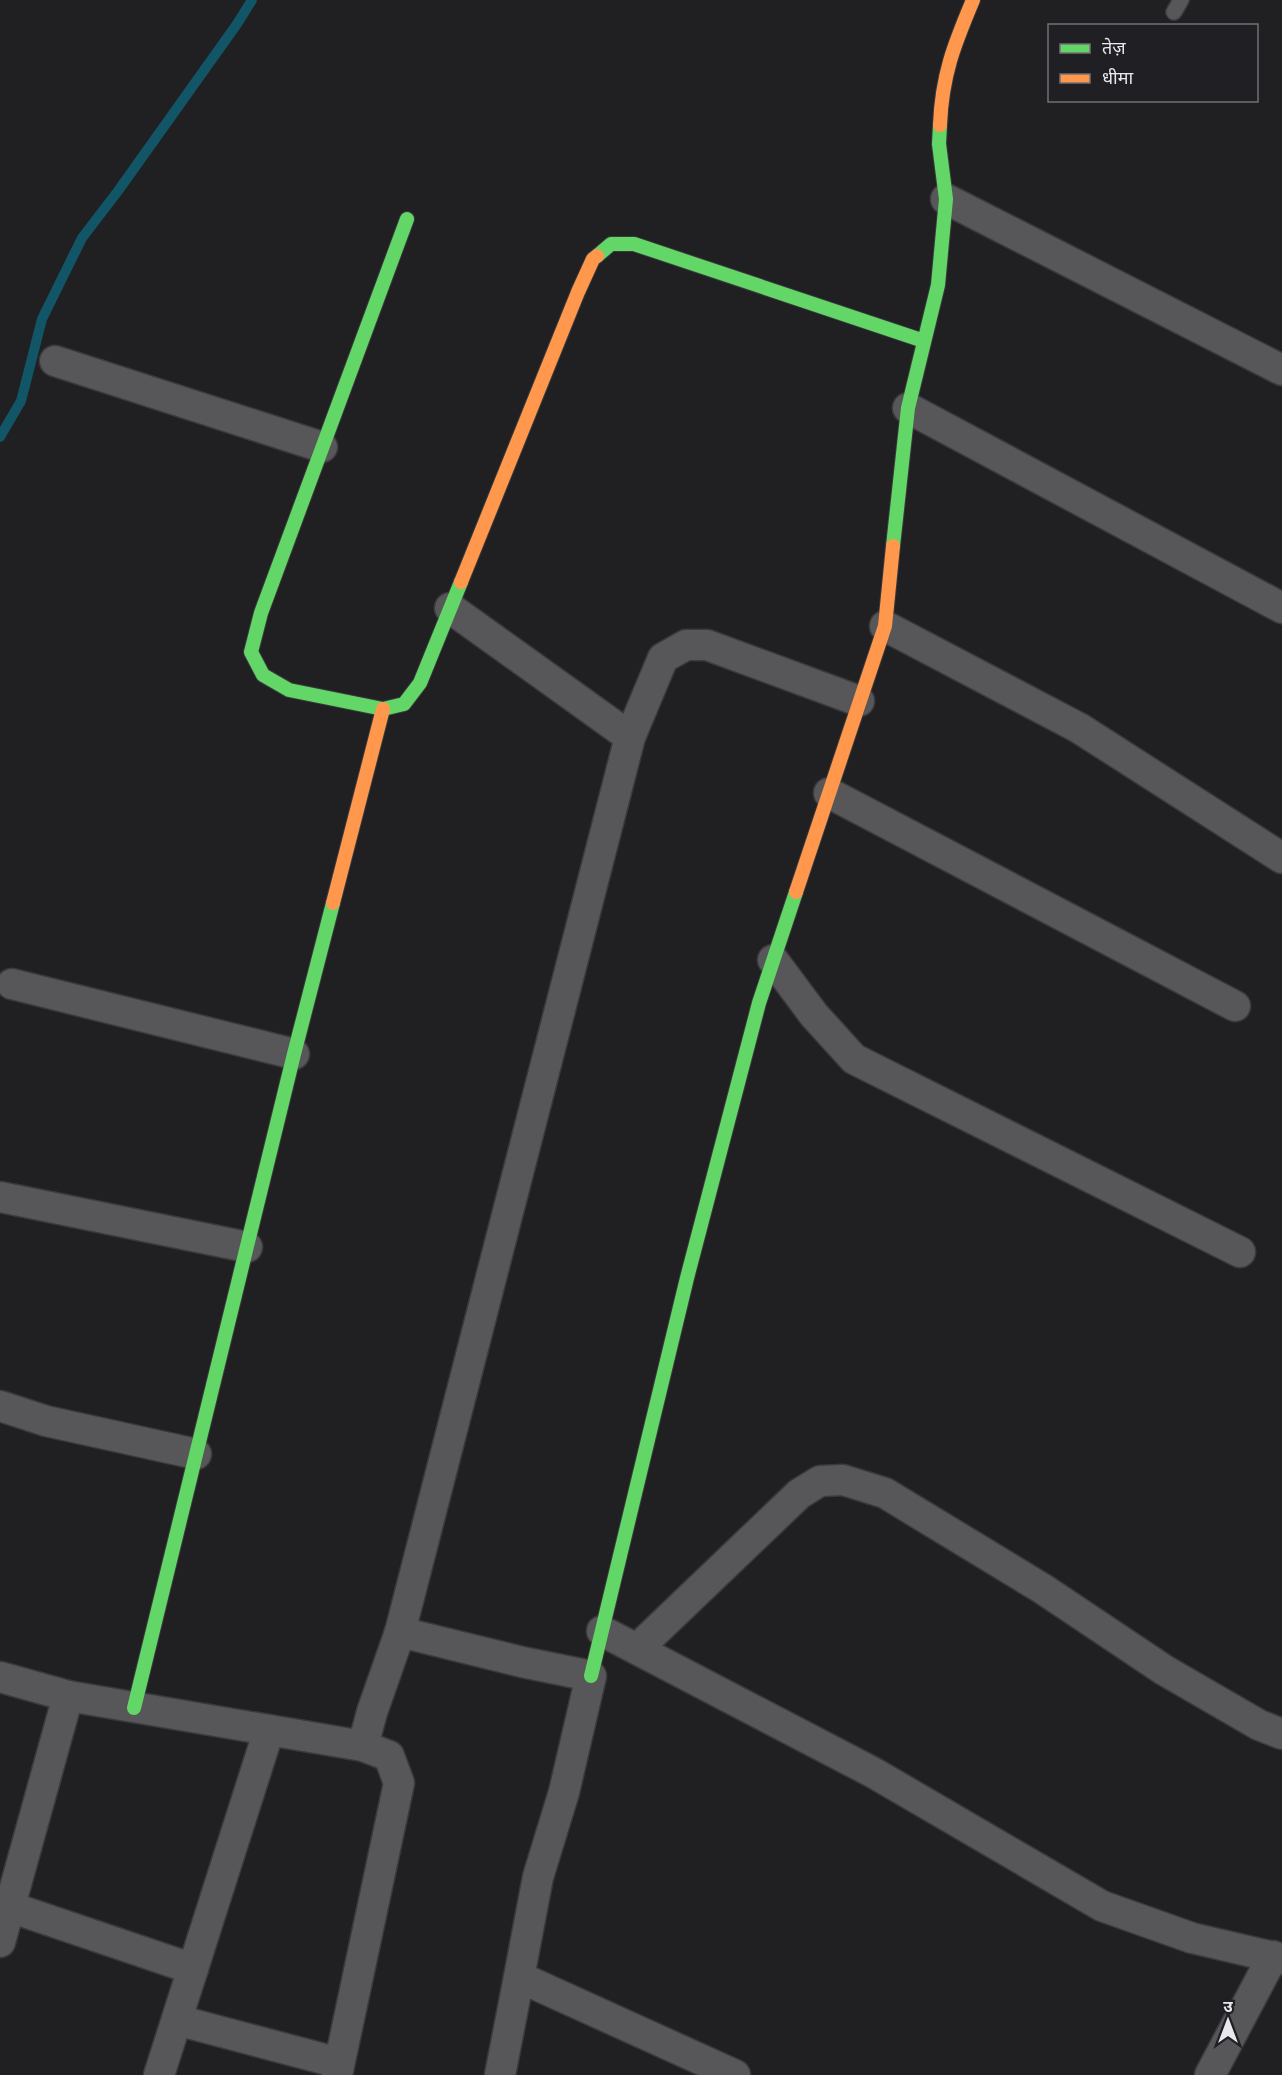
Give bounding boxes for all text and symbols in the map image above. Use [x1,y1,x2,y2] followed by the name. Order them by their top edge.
[1048,24,1258,102] legend
[1102,37,1126,58] text: तेज़
[1102,67,1133,88] text: धीमा
[1198,1991,1258,2051] north arrow
[1223,1997,1233,2016] text: उ

